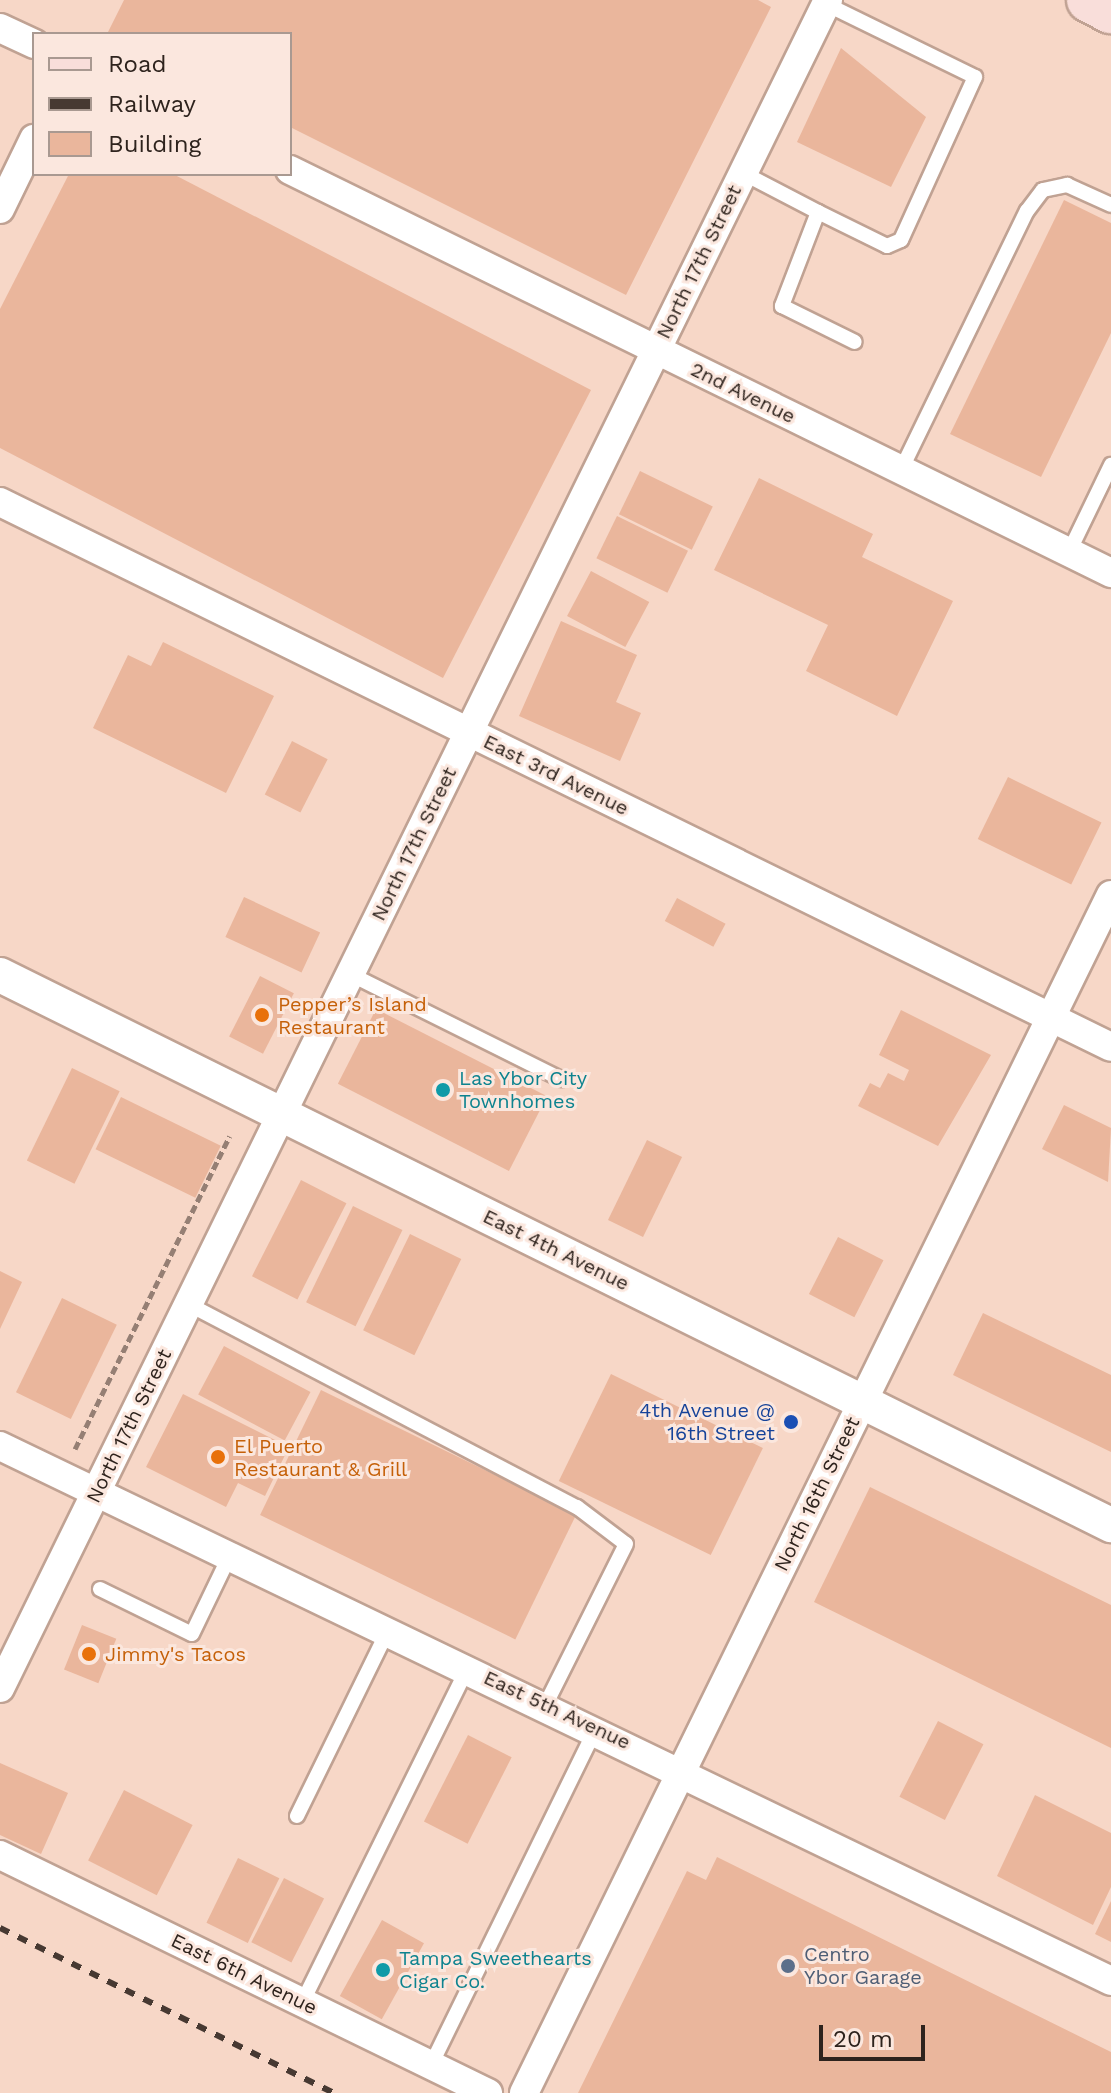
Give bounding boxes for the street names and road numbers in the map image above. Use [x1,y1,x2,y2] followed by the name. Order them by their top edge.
[651,181,747,343] street label: North 17th Street
[686,357,800,429] street label: 2nd Avenue
[479,729,633,821] street label: East 3rd Avenue
[366,763,462,925] street label: North 17th Street
[479,1204,633,1296] street label: East 4th Avenue
[81,1345,177,1507] street label: North 17th Street
[769,1413,865,1575] street label: North 16th Street
[480,1665,634,1755] street label: East 5th Avenue
[167,1928,321,2020] street label: East 6th Avenue

